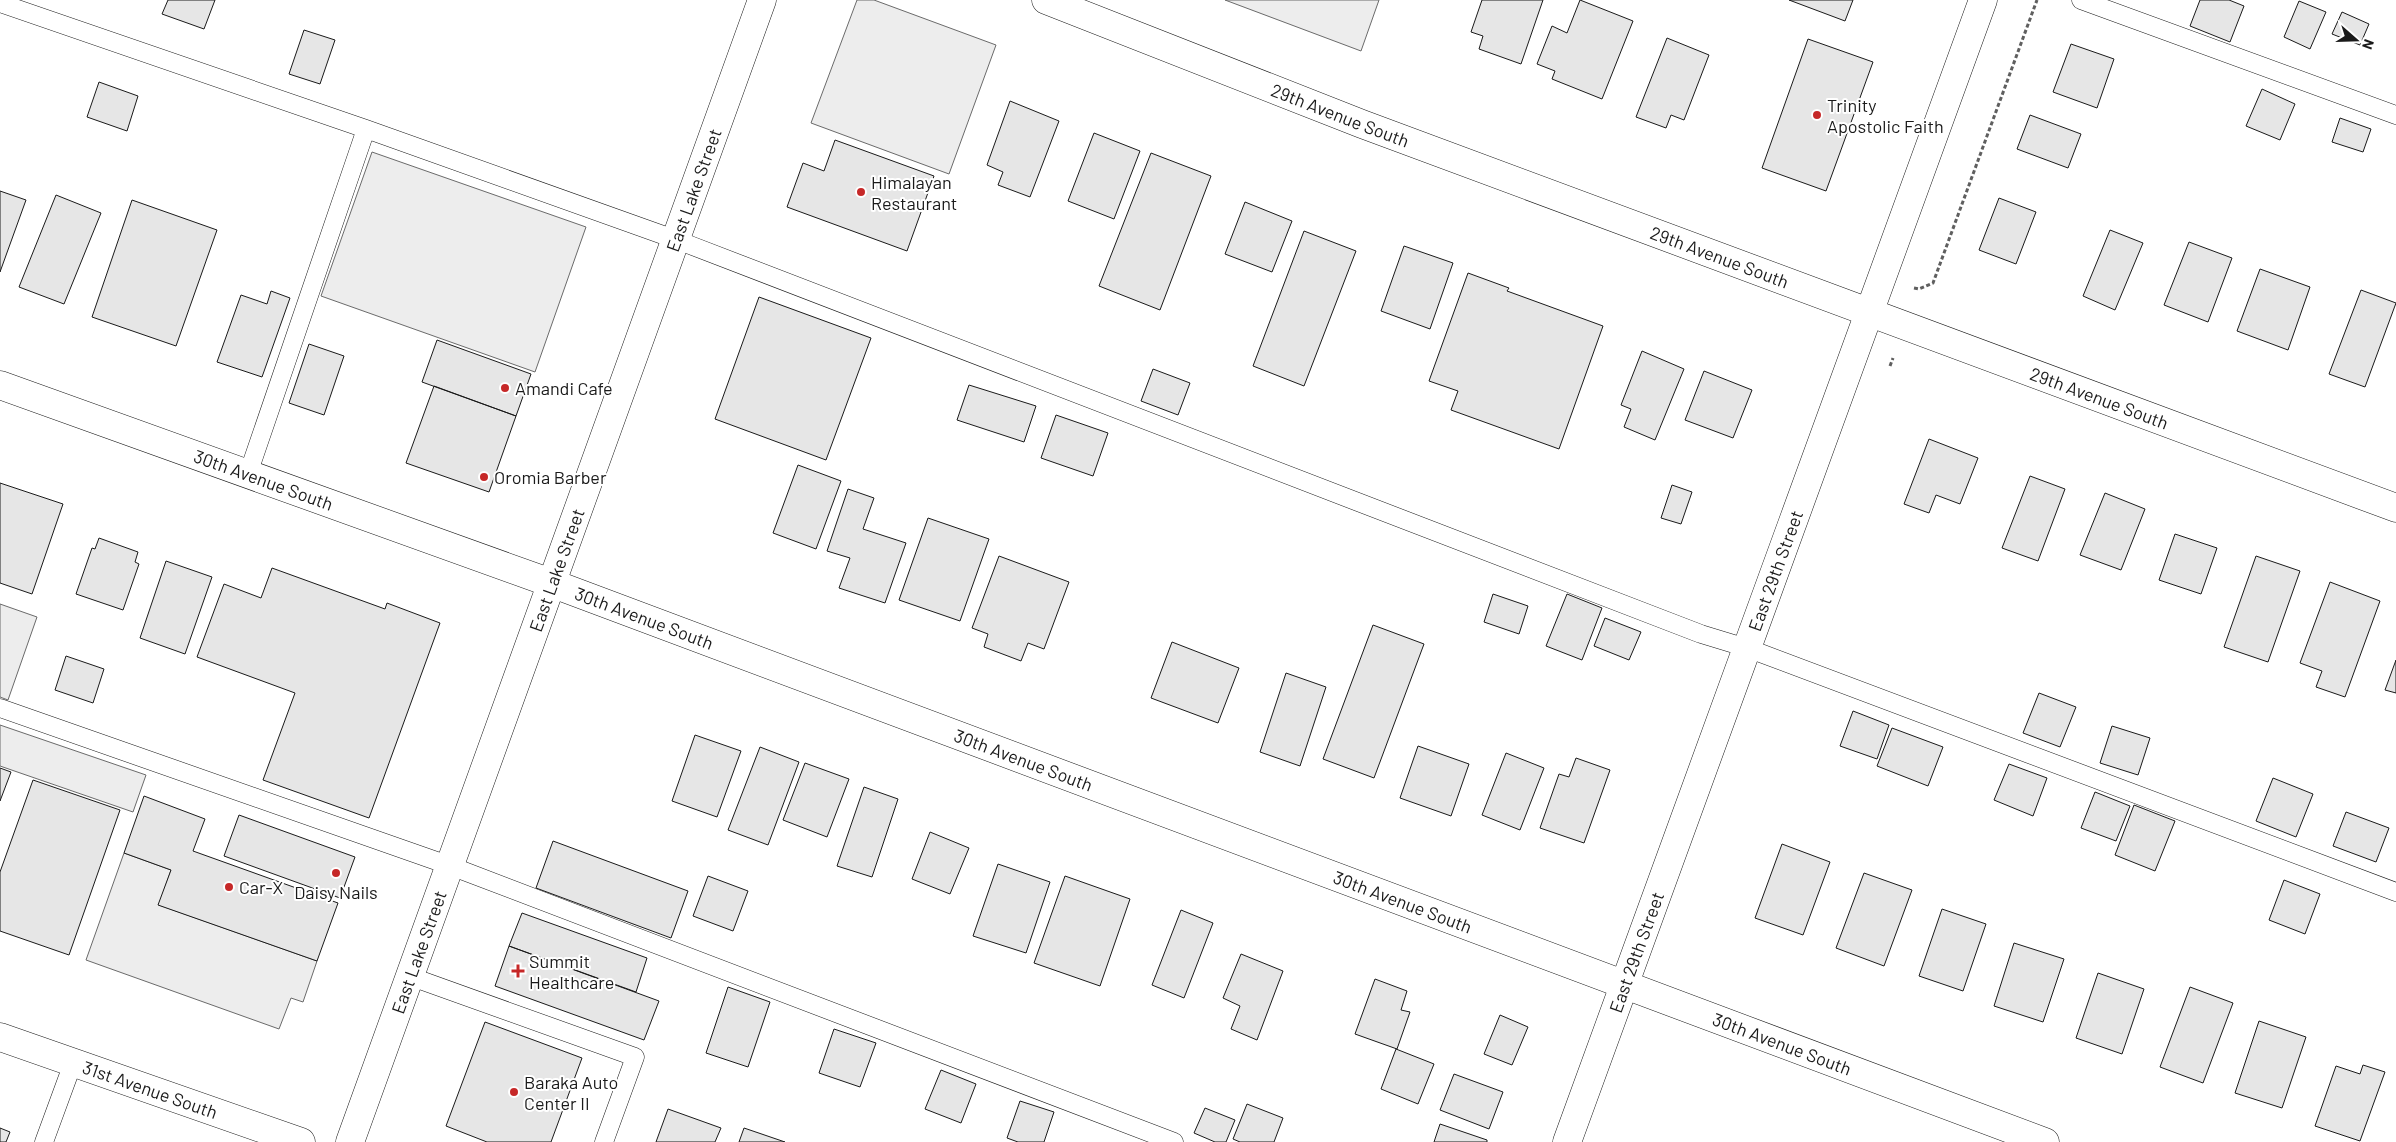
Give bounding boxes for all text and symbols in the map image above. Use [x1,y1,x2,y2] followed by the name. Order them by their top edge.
[2331,15,2381,65] north arrow
[2359,37,2378,52] text: N
[1268,79,1412,152] street label: 29th Avenue South
[1827,94,1944,137] place label: Trinity Apostolic Faith
[1811,109,1823,121] marker: Trinity Apostolic Faith
[661,125,726,255] street label: East Lake Street
[871,171,957,214] place label: Himalayan Restaurant
[855,186,867,198] marker: Himalayan Restaurant
[1647,221,1792,293] street label: 29th Avenue South
[2027,362,2172,434] street label: 29th Avenue South
[515,377,613,399] place label: Amandi Cafe
[499,382,511,394] marker: Amandi Cafe
[191,445,336,515] street label: 30th Avenue South
[494,466,607,488] place label: Oromia Barber
[478,471,490,483] marker: Oromia Barber
[524,505,589,635] street label: East Lake Street
[1743,507,1807,634] street label: East 29th Street
[572,582,717,654] street label: 30th Avenue South
[951,724,1096,796] street label: 30th Avenue South
[1330,866,1475,938] street label: 30th Avenue South
[330,867,342,879] marker: Daisy Nails
[239,876,283,898] place label: Car-X
[223,881,235,893] marker: Car-X
[294,881,378,903] place label: Daisy Nails
[386,887,451,1017] street label: East Lake Street
[1604,889,1668,1016] street label: East 29th Street
[529,950,614,993] place label: Summit Healthcare
[511,964,525,978] marker: Summit Healthcare
[1710,1008,1855,1080] street label: 30th Avenue South
[80,1056,221,1123] street label: 31st Avenue South
[524,1071,618,1114] place label: Baraka Auto Center II
[508,1086,520,1098] marker: Baraka Auto Center II

